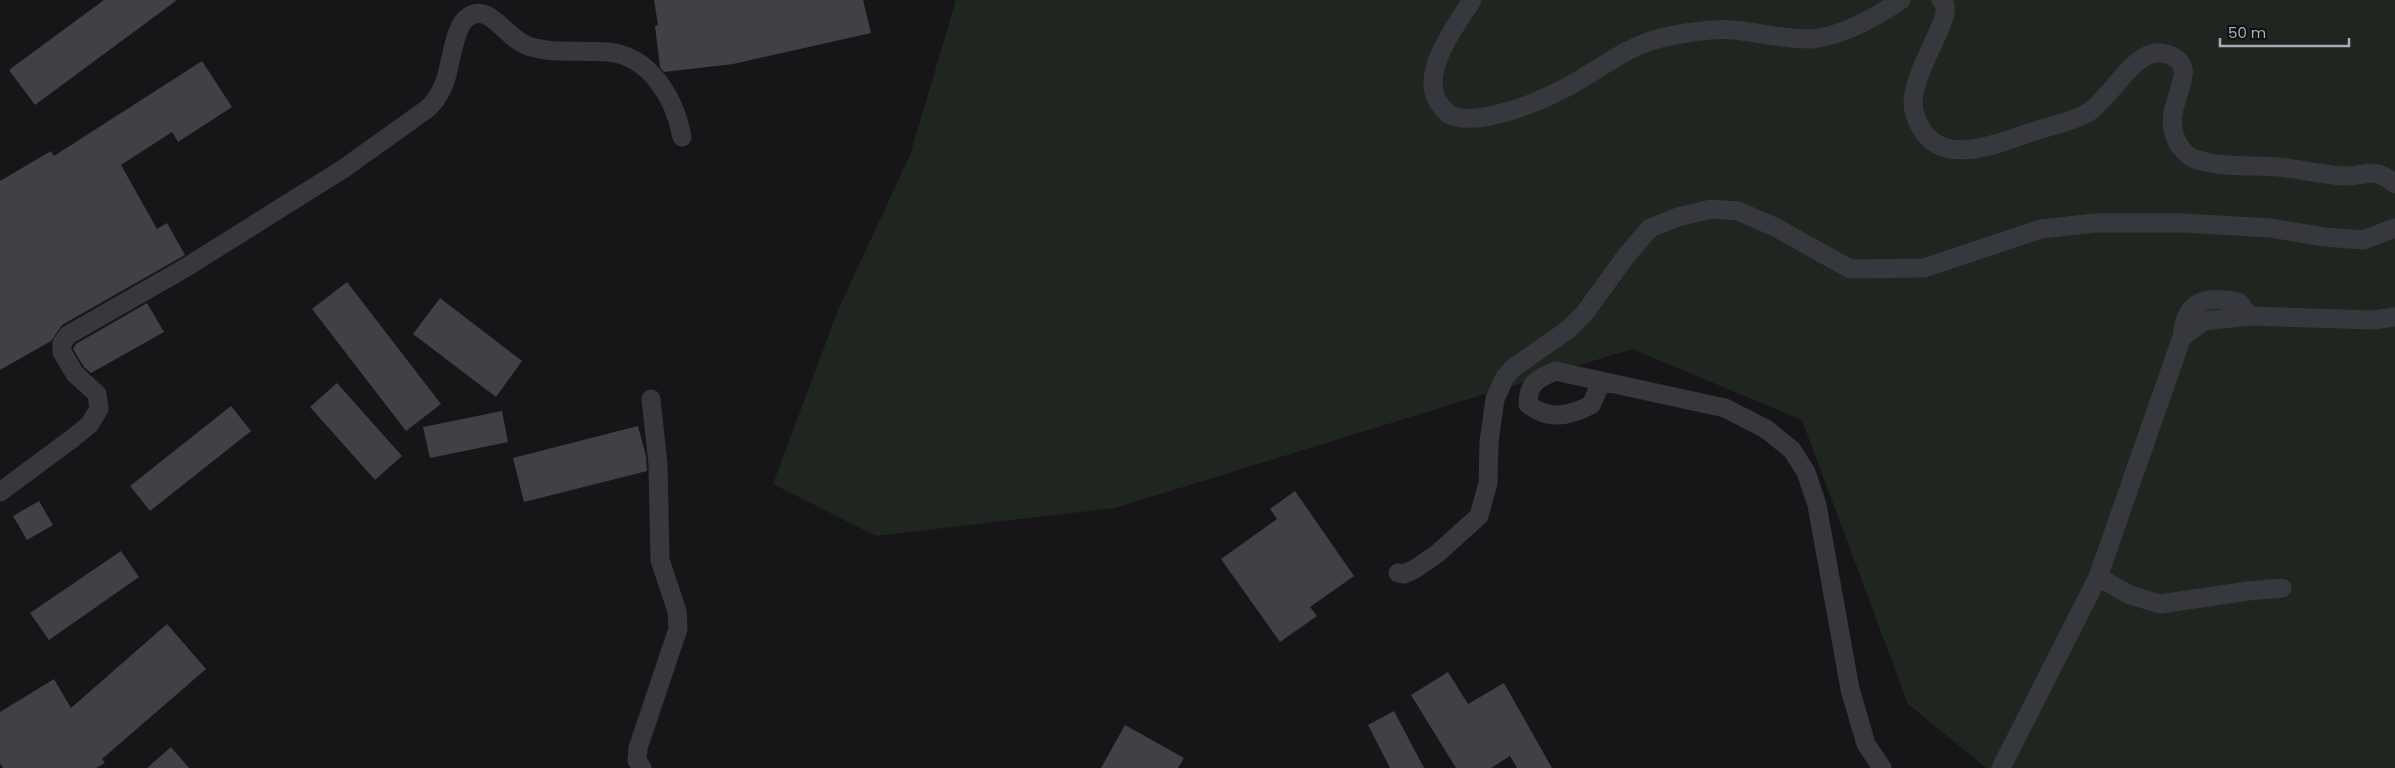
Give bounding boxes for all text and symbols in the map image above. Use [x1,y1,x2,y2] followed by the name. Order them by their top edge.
[2220,15,2349,47] scale bar
[2228,22,2266,43] text: 50 m

